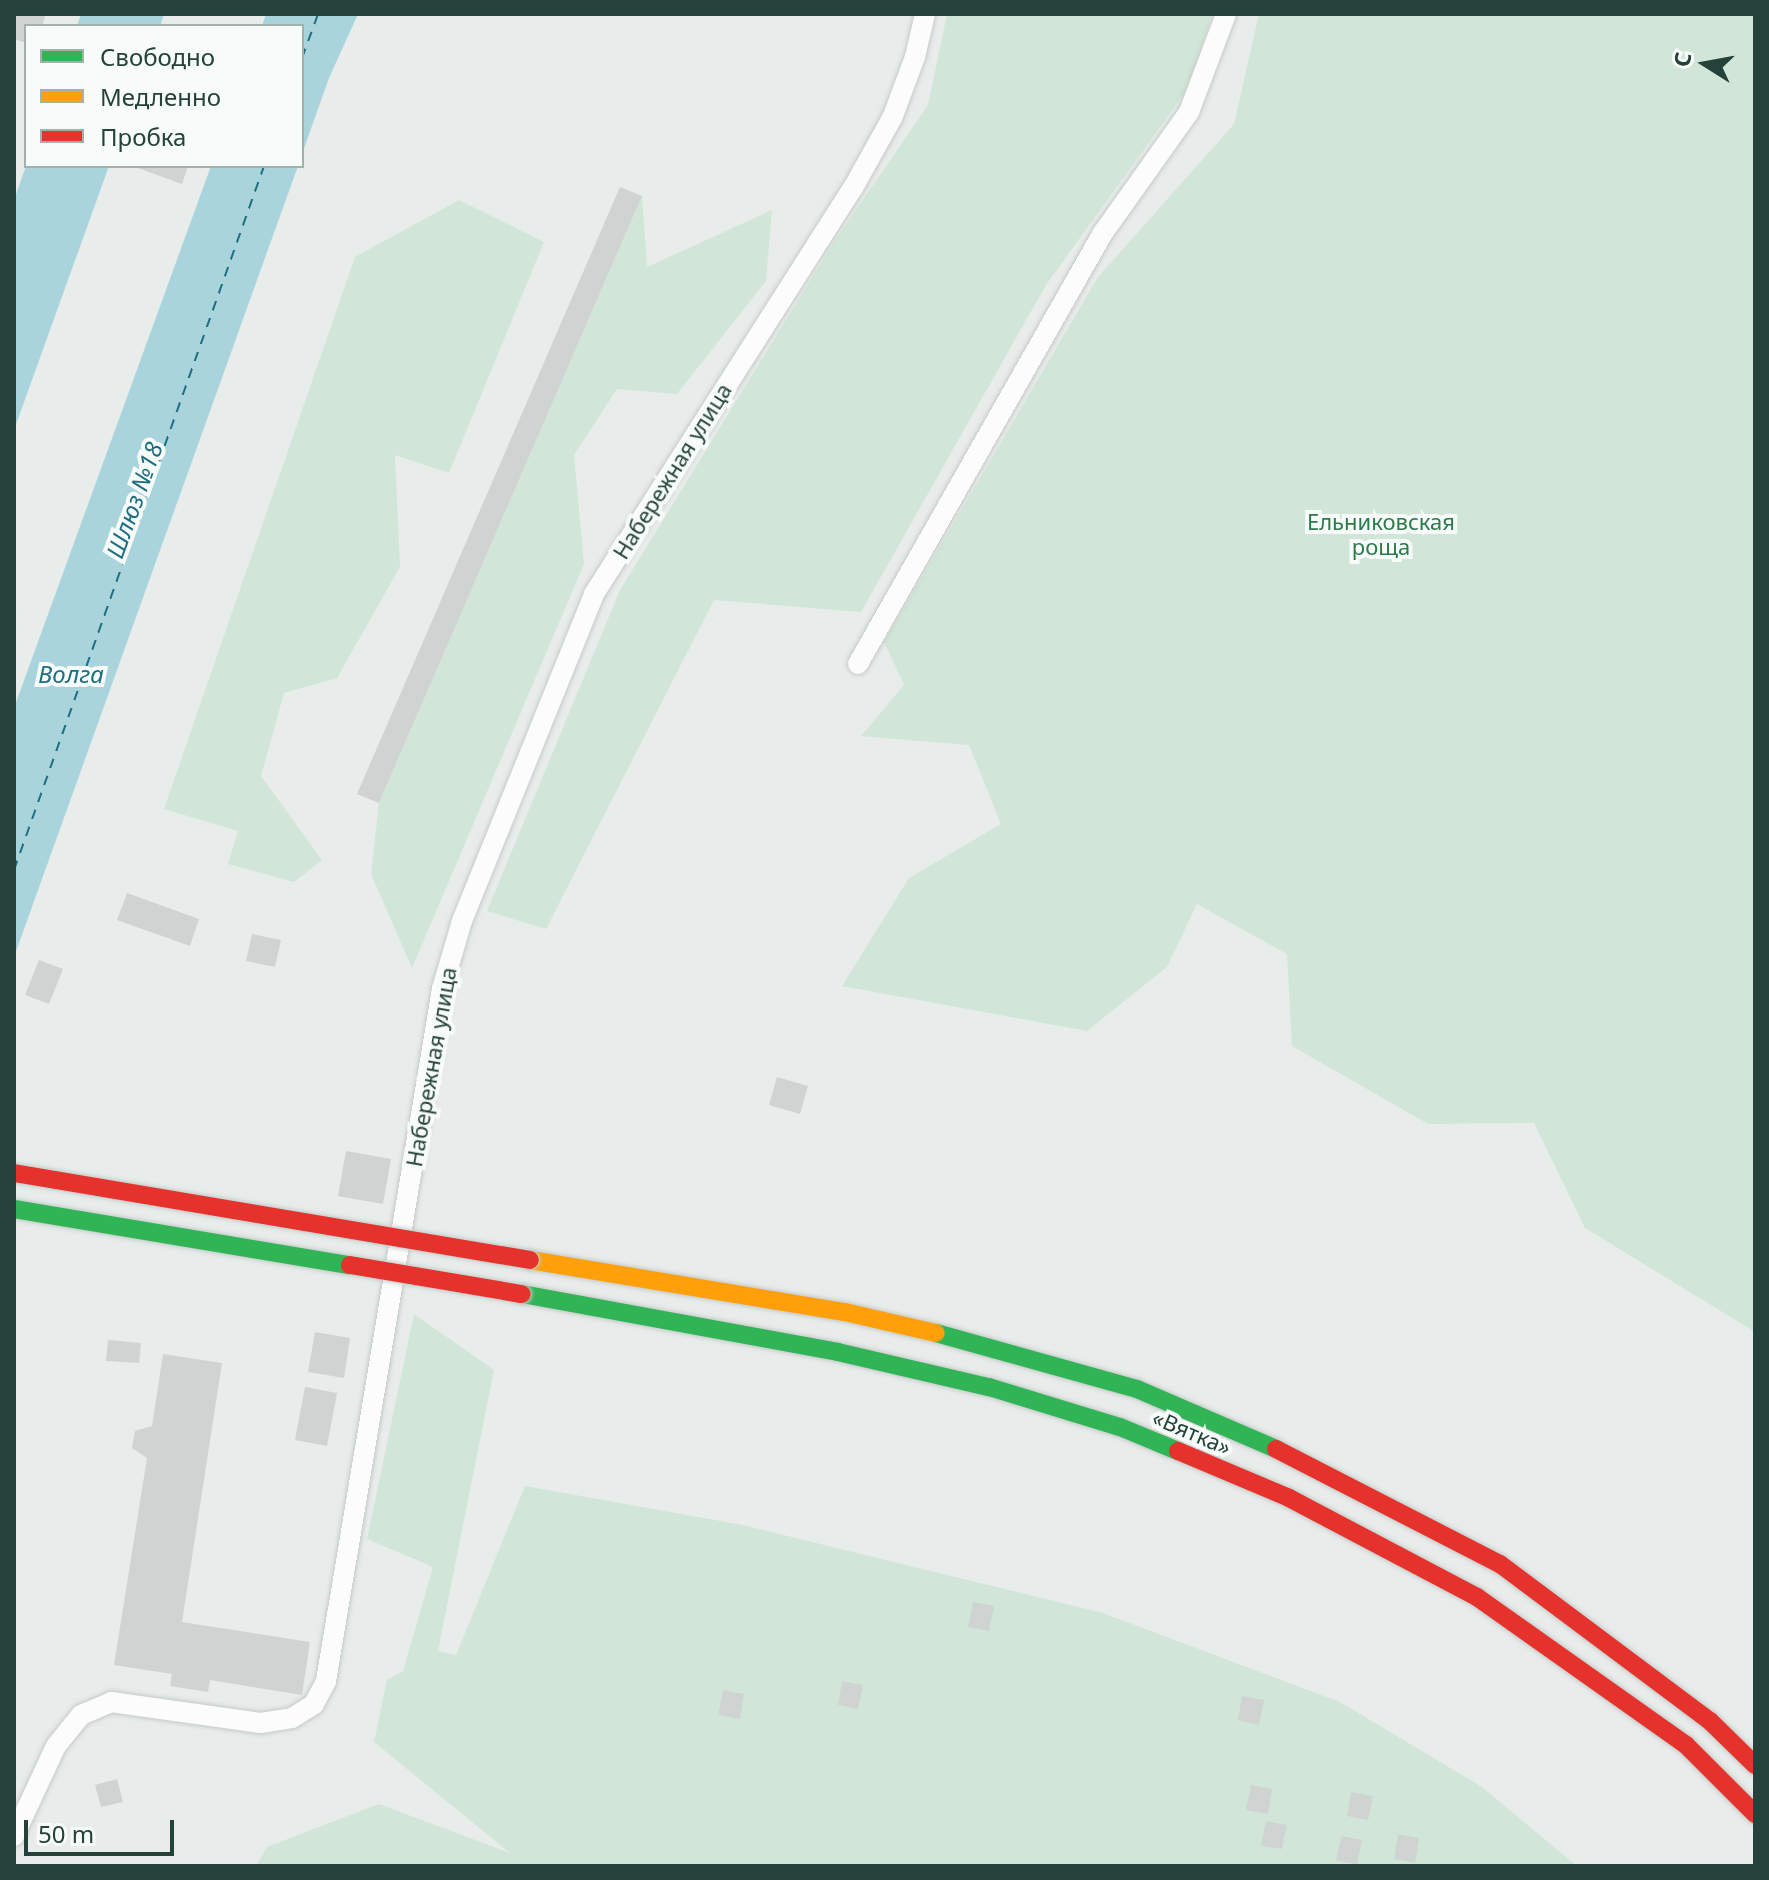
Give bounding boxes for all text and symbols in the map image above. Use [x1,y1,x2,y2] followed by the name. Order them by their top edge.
[24,24,304,168] legend
[1665,24,1745,104] north arrow
[100,40,215,73] text: Свободно
[1665,50,1698,69] text: С
[100,80,221,113] text: Медленно
[100,120,186,153] text: Пробка
[607,378,737,564] street label: Набережная улица
[100,438,168,562] water label: Шлюз №18
[1307,508,1455,560] park label: Ельниковская роща
[38,660,104,688] water label: Волга
[400,965,462,1169] street label: Набережная улица
[1149,1404,1235,1460] street label: «Вятка»
[28,1804,178,1854] scale bar
[38,1817,94,1850] text: 50 m

